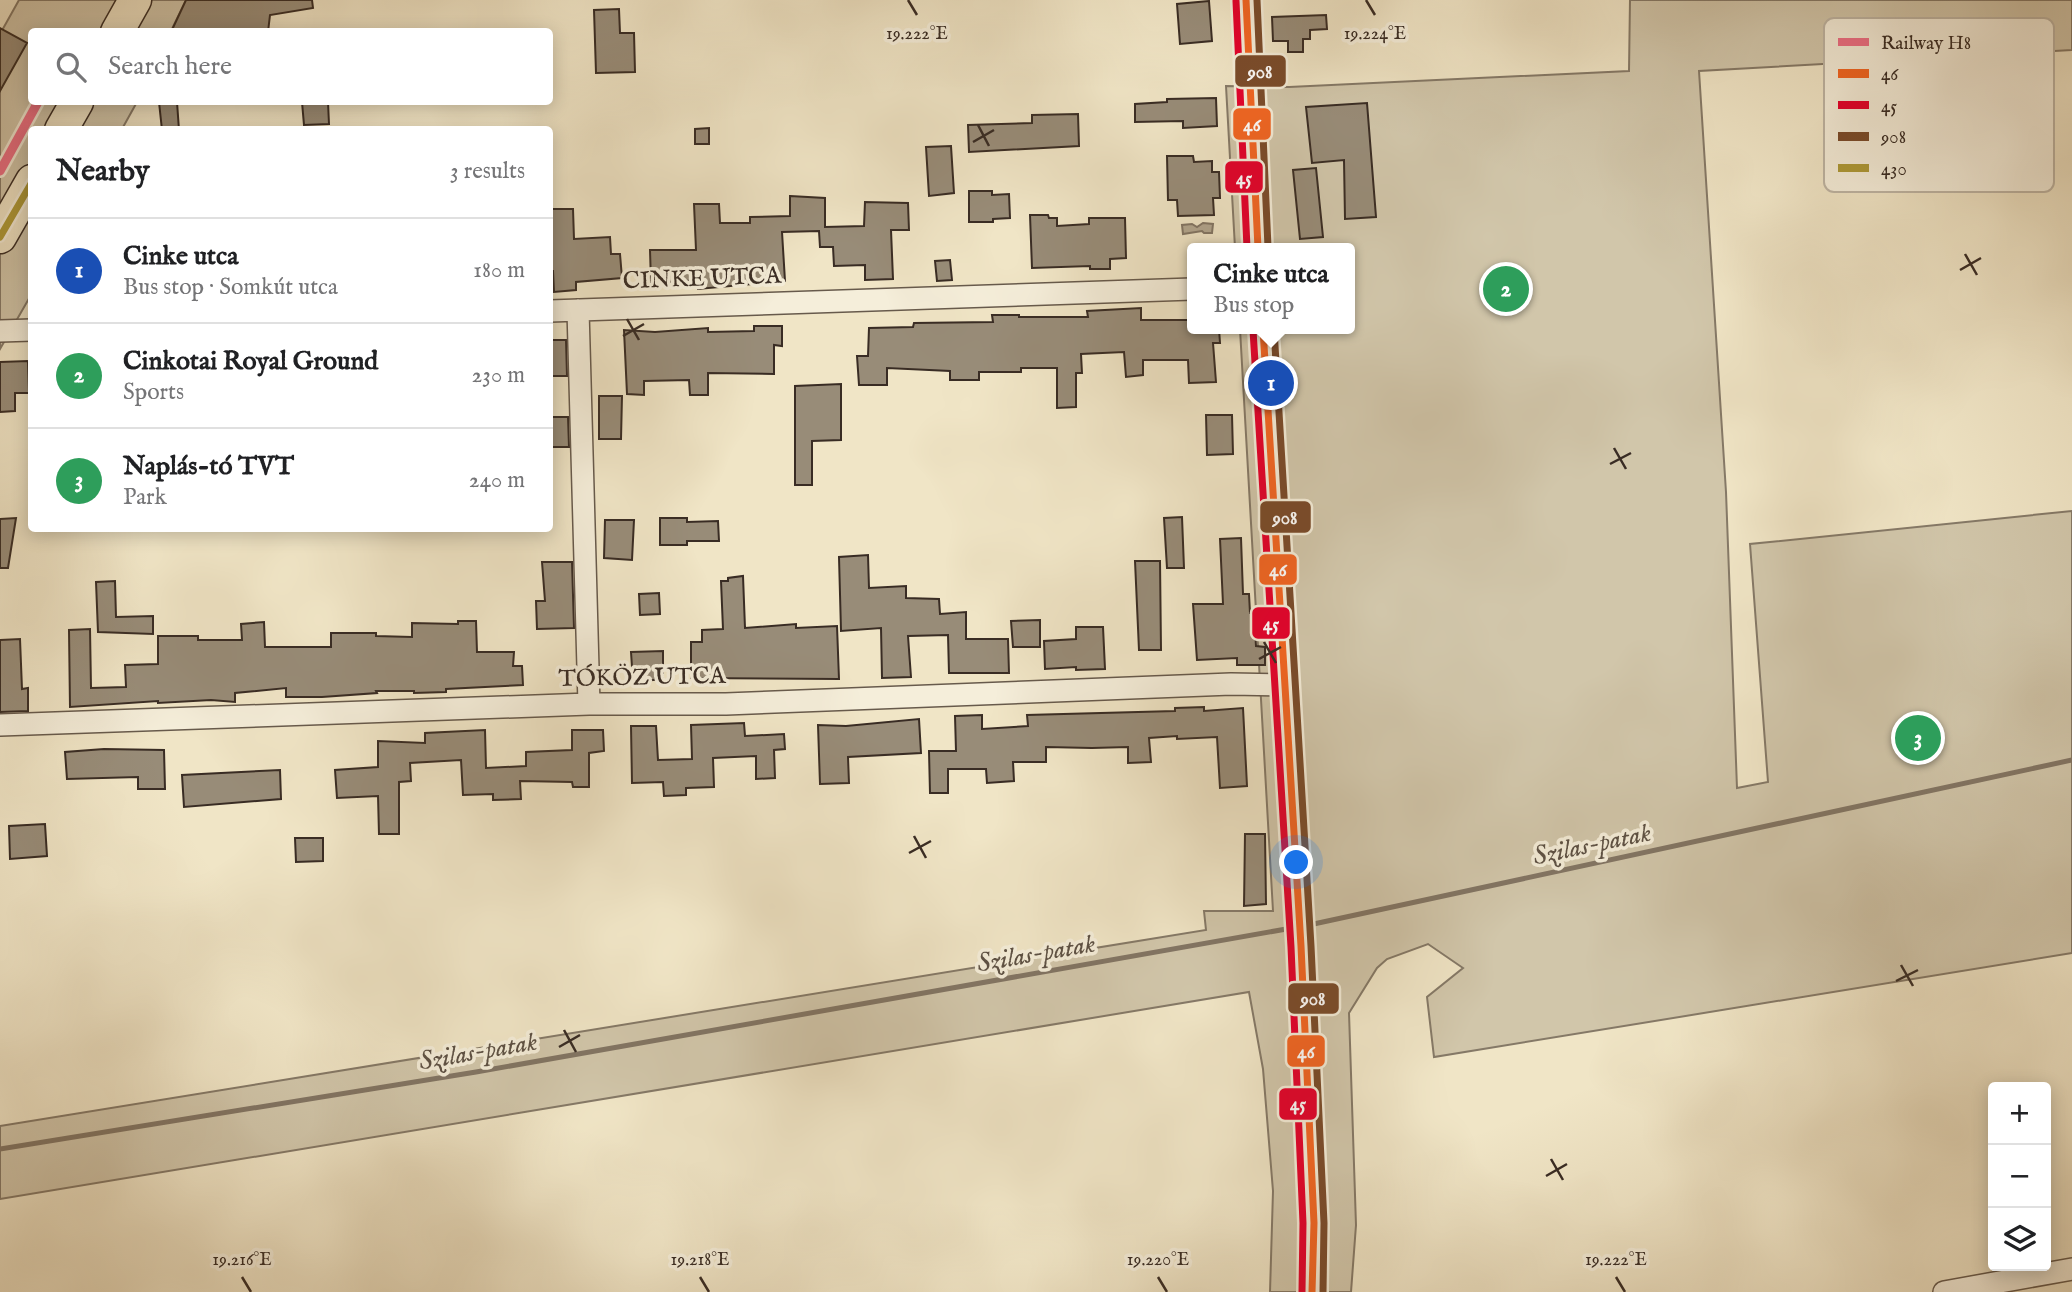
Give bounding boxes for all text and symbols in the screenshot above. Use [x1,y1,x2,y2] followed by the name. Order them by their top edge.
[1824,18,2054,192] legend
[886,23,948,46] text: 19.222°E
[1344,23,1406,46] text: 19.224°E
[28,28,553,105] search box
[1881,32,1971,56] text: Railway H8
[52,48,90,86] icon: search
[108,50,232,83] text: Search here
[1234,54,1287,88] line badge: 908
[1246,61,1273,85] text: 908
[1881,63,1899,87] text: 46
[1881,95,1897,119] text: 45
[1232,107,1272,141] line badge: 46
[1243,114,1262,138] text: 46
[1880,126,1906,150] text: 908
[56,153,149,191] text: Nearby
[450,157,525,186] text: 3 results
[1881,158,1907,182] text: 430
[1224,160,1264,194] line badge: 45
[1236,167,1252,191] text: 45
[123,240,238,273] text: Cinke utca
[1187,243,1355,334] popup
[75,256,83,285] text: 1
[473,256,525,285] text: 180 m
[1213,258,1329,291] text: Cinke utca
[622,261,783,297] street label: CINKE UTCA
[1483,263,1529,315] pin: 2
[123,273,338,302] text: Bus stop · Somkút utca
[1213,291,1294,320] text: Bus stop
[123,345,378,378] text: Cinkotai Royal Ground
[1248,357,1294,409] pin: 1
[74,361,84,390] text: 2
[472,361,525,390] text: 230 m
[123,378,184,407] text: Sports
[123,450,294,483] text: Naplás-tó TVT
[75,466,83,495] text: 3
[469,466,525,495] text: 240 m
[123,483,167,512] text: Park
[1259,500,1312,534] line badge: 908
[1271,507,1298,531] text: 908
[1258,553,1298,586] line badge: 46
[1269,559,1288,583] text: 46
[1251,606,1291,640] line badge: 45
[1263,613,1279,637] text: 45
[558,661,727,695] street label: TÓKÖZ UTCA
[1895,712,1941,764] pin: 3
[1530,816,1655,874] water label: Szilas-patak
[1279,845,1313,879] your location
[974,927,1098,981] water label: Szilas-patak
[1287,982,1340,1015] line badge: 908
[1299,988,1326,1012] text: 908
[416,1025,540,1079] water label: Szilas-patak
[1286,1034,1326,1068] line badge: 46
[1297,1041,1316,1065] text: 46
[1988,1082,2051,1271] map controls
[1988,1082,2051,1145] button: +
[1278,1087,1318,1121] line badge: 45
[1290,1093,1306,1117] text: 45
[1988,1145,2051,1208] button: −
[1988,1208,2051,1271] button: layers
[212,1249,272,1272] text: 19.216°E
[671,1249,729,1272] text: 19.218°E
[1127,1249,1189,1272] text: 19.220°E
[1585,1249,1647,1272] text: 19.222°E

